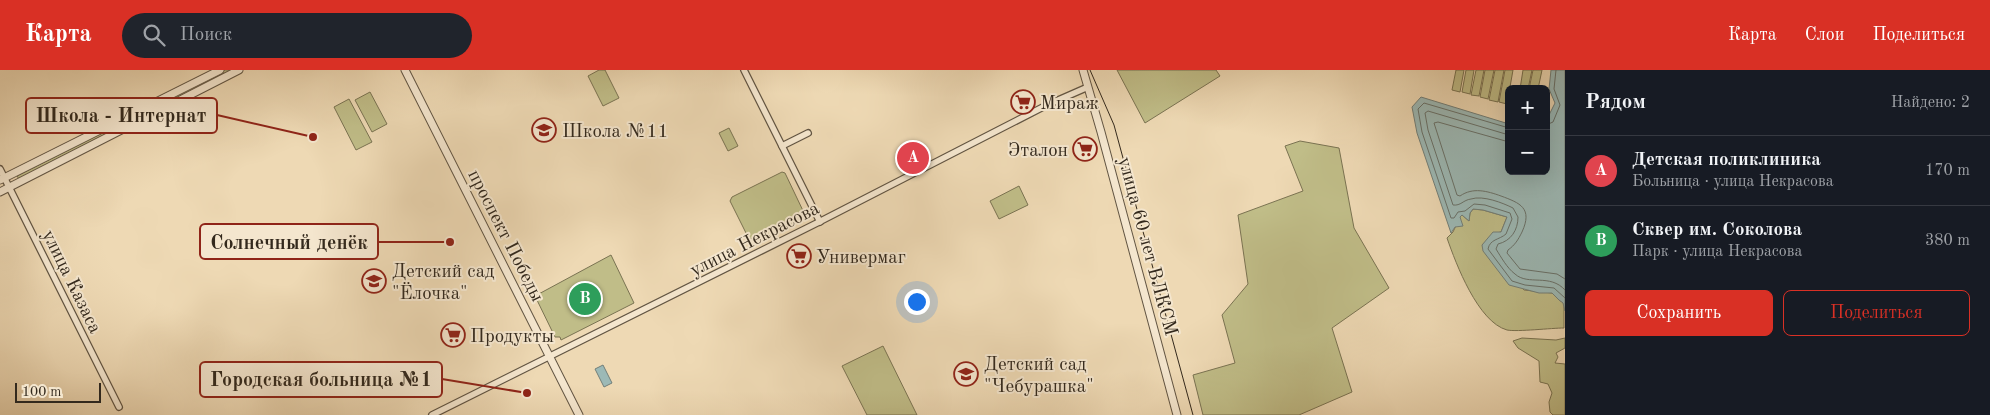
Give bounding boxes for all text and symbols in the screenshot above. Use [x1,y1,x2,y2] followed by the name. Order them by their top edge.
[122,13,472,58] search box
[140,21,168,49] icon: search
[25,23,92,47] text: Карта
[180,26,232,45] text: Поиск
[1728,26,1777,44] text: Карта
[1805,26,1844,44] text: Слои
[1872,26,1965,44] text: Поделиться
[1505,85,1550,175] map controls
[1505,85,1550,130] button: +
[1010,89,1036,115] supermarket icon: Мираж
[1585,92,1646,113] text: Рядом
[1040,95,1099,114] place label: Мираж
[1891,95,1970,111] text: Найдено: 2
[26,98,217,133] callout: Школа - Интернат
[36,107,206,127] text: Школа - Интернат
[531,117,557,143] school or university icon: Школа №11
[562,123,669,142] place label: Школа №11
[1505,130,1550,175] button: −
[1072,136,1098,162] supermarket icon: Эталон
[897,139,929,177] pin: A
[1008,142,1068,161] place label: Эталон
[1632,151,1821,170] text: Детская поликлиника
[1114,155,1180,338] street label: улица 60 лет ВЛКСМ
[1595,163,1607,179] text: A
[1925,163,1970,179] text: 170 m
[463,167,546,305] street label: проспект Победы
[1632,174,1834,190] text: Больница · улица Некрасова
[687,199,824,281] street label: улица Некрасова
[1632,221,1802,240] text: Сквер им. Соколова
[200,224,378,259] callout: Солнечный денёк
[38,227,104,337] street label: улица Казаса
[1595,233,1607,249] text: B
[1925,233,1970,249] text: 380 m
[210,234,368,254] text: Солнечный денёк
[786,243,812,269] supermarket icon: Универмаг
[1632,244,1802,260] text: Парк · улица Некрасова
[816,249,906,268] place label: Универмаг
[392,263,495,304] place label: Детский сад "Ёлочка"
[361,268,387,294] school or university icon: Детский сад "Ёлочка"
[569,280,601,318] pin: B
[904,289,930,315] your location
[1585,290,1773,336] button: Сохранить
[1783,290,1970,336] button: Поделиться
[440,322,466,348] supermarket icon: Продукты
[470,328,554,347] place label: Продукты
[984,356,1094,397] place label: Детский сад "Чебурашка"
[953,361,979,387] school or university icon: Детский сад "Чебурашка"
[200,362,442,397] callout: Городская больница №1
[210,371,432,391] text: Городская больница №1
[15,380,101,403] scale bar
[22,385,61,399] text: 100 m

